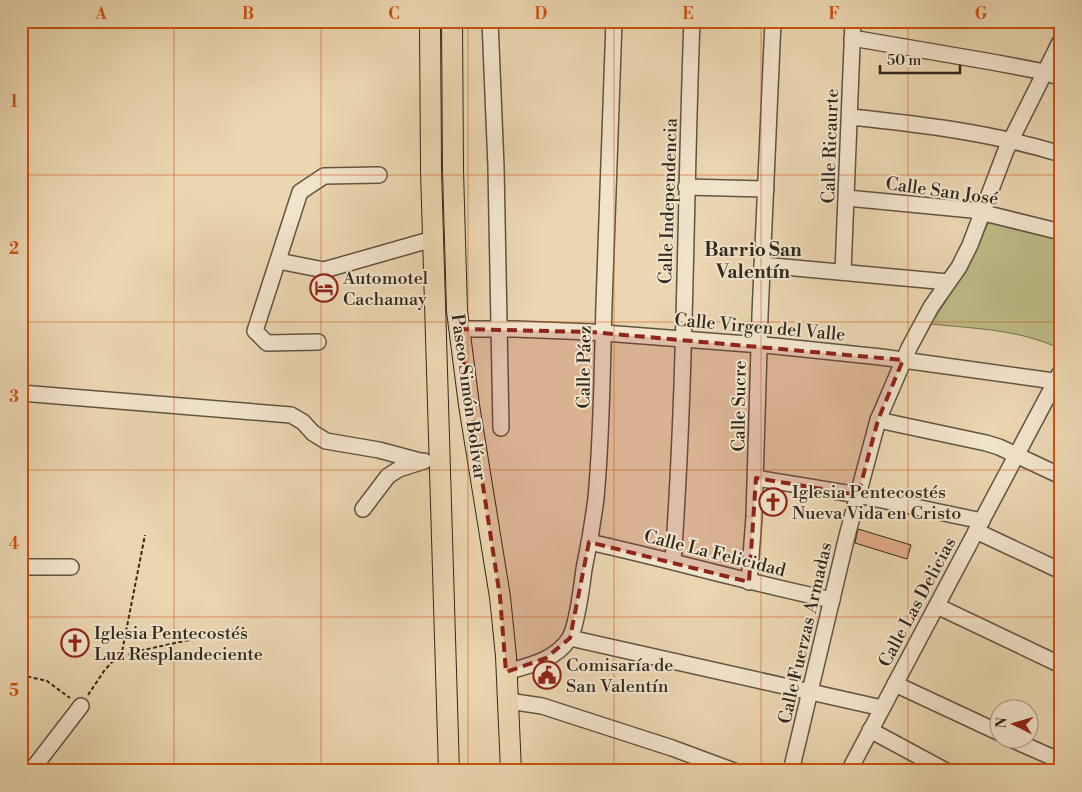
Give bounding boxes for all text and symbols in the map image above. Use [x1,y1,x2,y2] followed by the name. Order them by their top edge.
[94,4,107,24] text: A
[242,4,254,24] text: B
[388,4,400,24] text: C
[535,4,548,24] text: D
[682,4,694,24] text: E
[828,4,840,24] text: F
[975,4,988,24] text: G
[880,42,960,74] scale bar
[887,51,921,70] text: 50 m
[817,88,844,204] street label: Calle Ricaurte
[10,92,18,112] text: 1
[654,117,683,284] street label: Calle Independencia
[884,172,1000,211] street label: Calle San José
[704,238,802,284] district label: Barrio San Valentín
[9,239,19,259] text: 2
[342,267,429,311] place label: Automotel Cachamay
[309,273,339,303] hotel icon: Automotel Cachamay
[674,309,846,346] street label: Calle Virgen del Valle
[445,312,492,482] street label: Paseo Simón Bolívar
[572,325,597,409] street label: Calle Páez
[727,360,752,452] street label: Calle Sucre
[9,387,19,407] text: 3
[792,481,961,525] place label: Iglesia Pentecostés Nueva Vida en Cristo
[758,487,788,517] church icon: Iglesia Pentecostés Nueva Vida en Cristo
[642,525,789,582] street label: Calle La Felicidad
[874,533,961,671] street label: Calle Las Delicias
[9,534,20,554] text: 4
[773,540,838,726] street label: Calle Fuerzas Armadas
[94,622,263,666] place label: Iglesia Pentecostés Luz Resplandeciente
[60,628,90,658] church icon: Iglesia Pentecostés Luz Resplandeciente
[566,654,673,698] place label: Comisaría de San Valentín
[532,660,562,690] public building icon: Comisaría de San Valentín
[9,681,19,701] text: 5
[990,700,1040,750] north arrow
[993,717,1011,729] text: N

